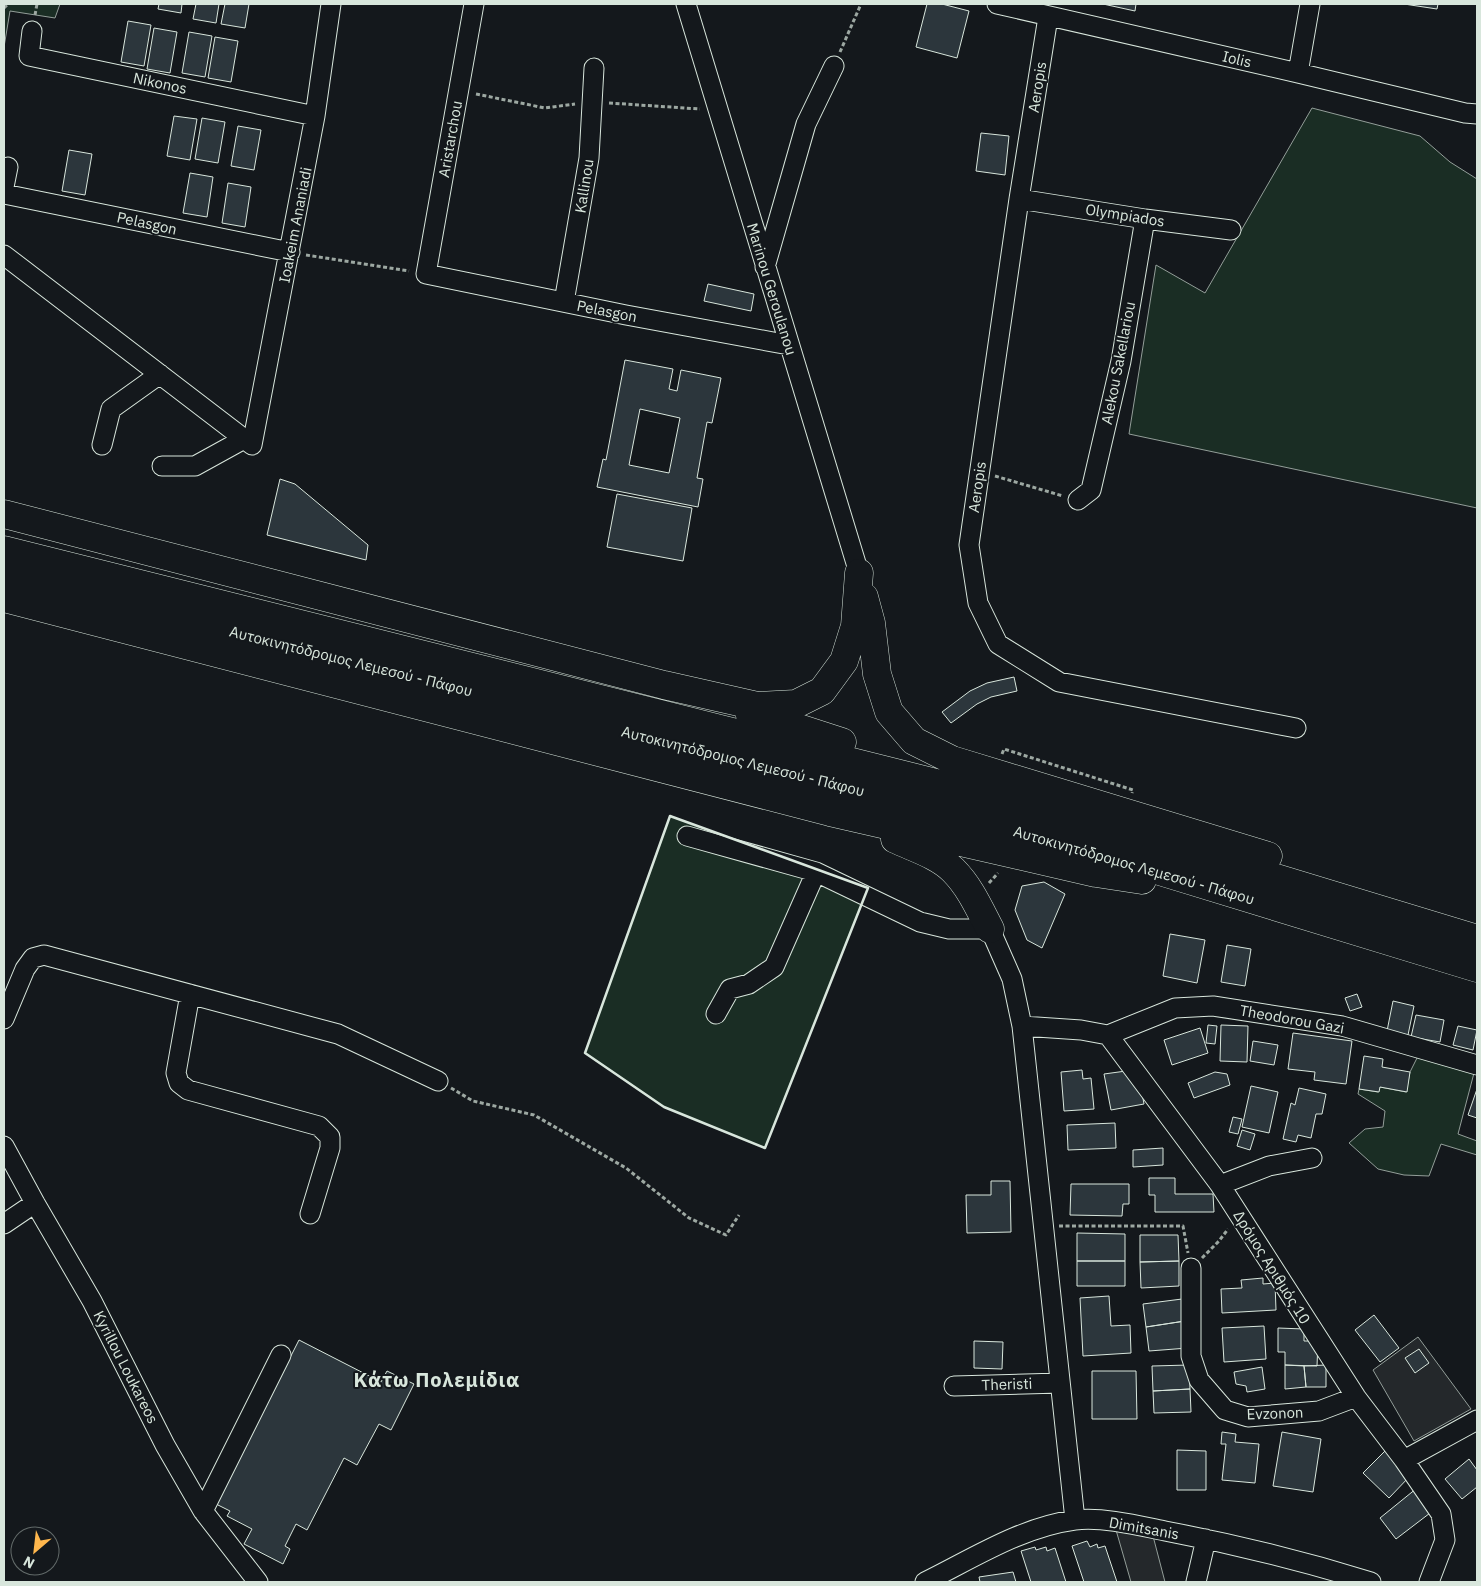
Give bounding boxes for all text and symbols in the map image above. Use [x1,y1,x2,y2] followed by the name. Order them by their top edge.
[1221,46,1253,72] street label: Iolis
[1024,60,1050,114] street label: Aeropis
[131,68,189,98] street label: Nikonos
[434,99,466,179] street label: Aristarchou
[570,158,598,214] street label: Kallinou
[274,166,316,284] street label: Ioakeim Ananiadi
[1084,199,1166,231] street label: Olympiados
[115,207,179,239] street label: Pelasgon
[743,221,801,357] street label: Marinou Geroulanou
[575,296,639,326] street label: Pelasgon
[1097,300,1139,426] street label: Alekou Sakellariou
[964,460,990,514] street label: Aeropis
[227,622,475,700] street label: Αυτοκινητόδρομος Λεμεσού - Πάφου
[619,722,867,800] street label: Αυτοκινητόδρομος Λεμεσού - Πάφου
[1011,821,1257,909] street label: Αυτοκινητόδρομος Λεμεσού - Πάφου
[1238,1000,1346,1038] street label: Theodorou Gazi
[1229,1207,1315,1327] street label: Δρόμος Αριθμός 10
[89,1307,163,1427] street label: Kyrillou Loukareos
[354,1366,520,1393] district label: Κάτω Πολεμίδια
[981,1374,1033,1394] street label: Theristi
[1246,1403,1304,1423] street label: Evzonon
[1107,1512,1181,1544] street label: Dimitsanis
[10,1526,60,1576] north arrow
[20,1552,38,1573] text: N

